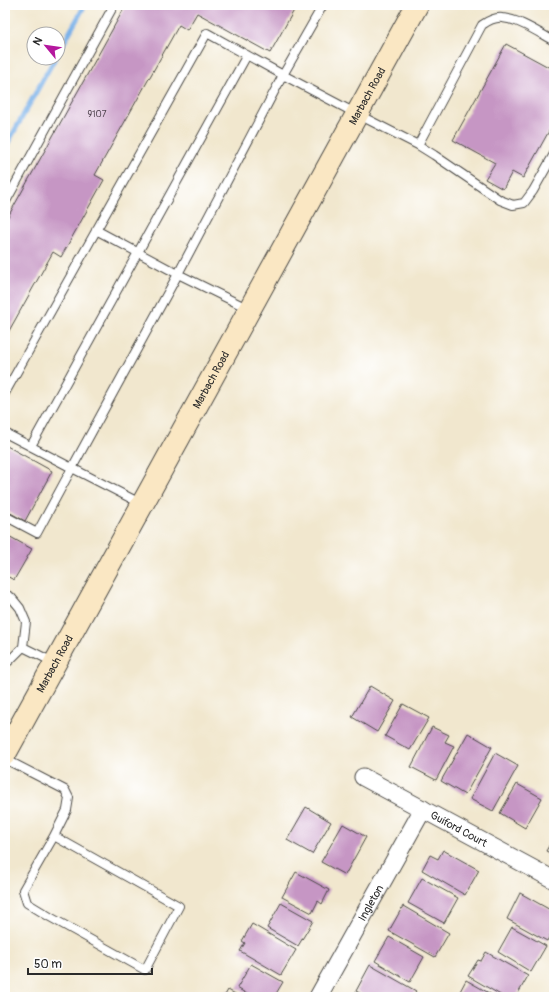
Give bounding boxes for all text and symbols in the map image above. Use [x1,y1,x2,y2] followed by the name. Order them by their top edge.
[26,26,66,66] north arrow
[30,34,45,48] text: N
[346,65,388,127] street label: Marbach Road
[87,109,107,120] house number: 9107
[190,349,232,411] street label: Marbach Road
[34,633,76,695] street label: Marbach Road
[428,809,490,850] street label: Guiford Court
[356,883,386,923] street label: Ingleton
[28,950,152,976] scale bar
[34,957,62,972] text: 50 m

